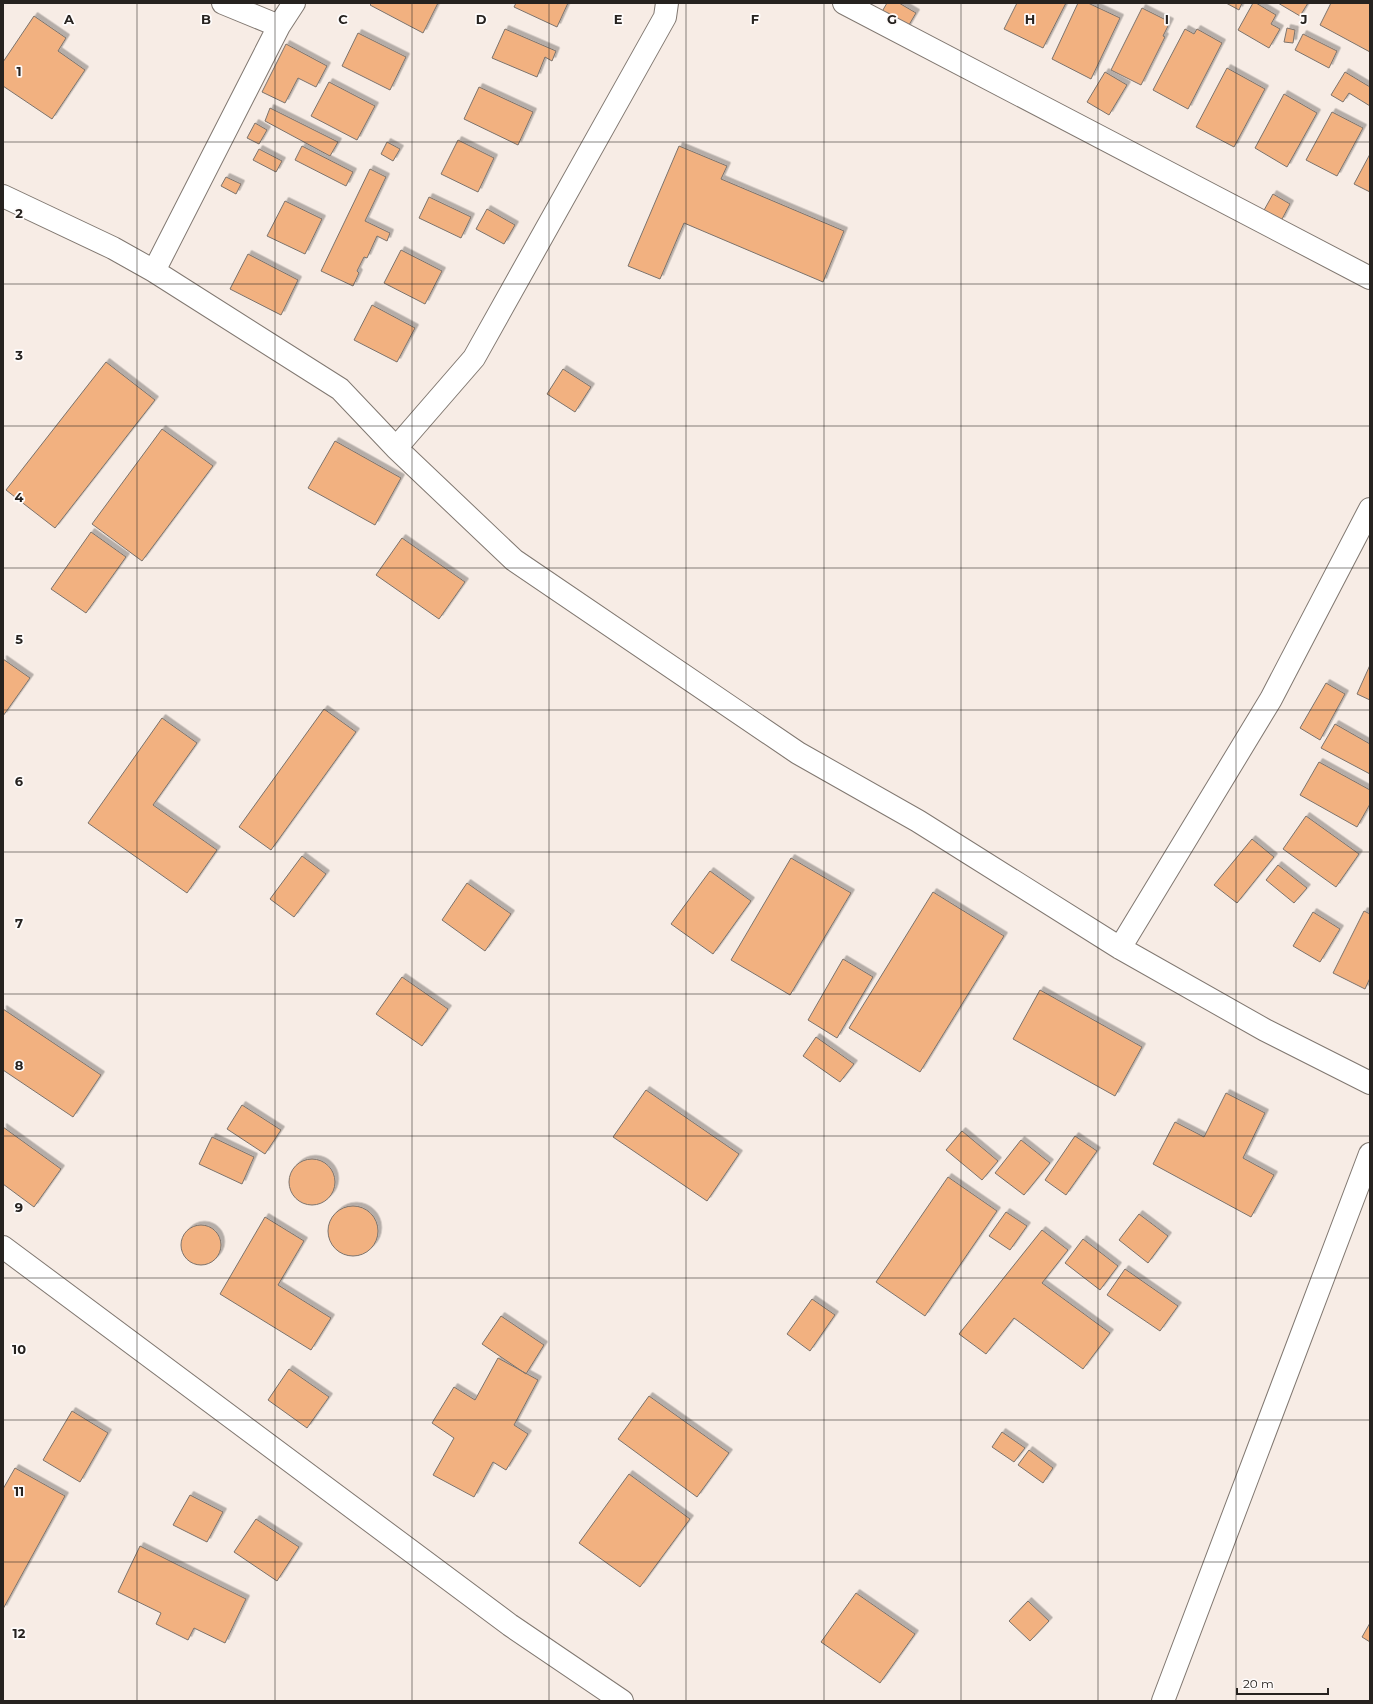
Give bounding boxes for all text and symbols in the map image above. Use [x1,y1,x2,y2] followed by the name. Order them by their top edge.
[63,11,75,27] text: A
[201,11,211,27] text: B
[338,11,348,27] text: C
[476,11,487,27] text: D
[614,11,623,27] text: E
[751,11,759,27] text: F
[887,11,897,27] text: G
[1025,11,1035,27] text: H
[1165,11,1169,27] text: I
[1299,11,1308,27] text: J
[16,63,22,79] text: 1
[15,205,23,221] text: 2
[14,347,23,363] text: 3
[15,489,24,505] text: 4
[15,631,23,647] text: 5
[15,773,24,789] text: 6
[15,915,23,931] text: 7
[15,1057,24,1073] text: 8
[15,1199,23,1215] text: 9
[12,1341,26,1357] text: 10
[14,1483,24,1499] text: 11
[13,1625,26,1641] text: 12
[1237,1670,1328,1696] scale bar
[1243,1676,1274,1691] text: 20 m

